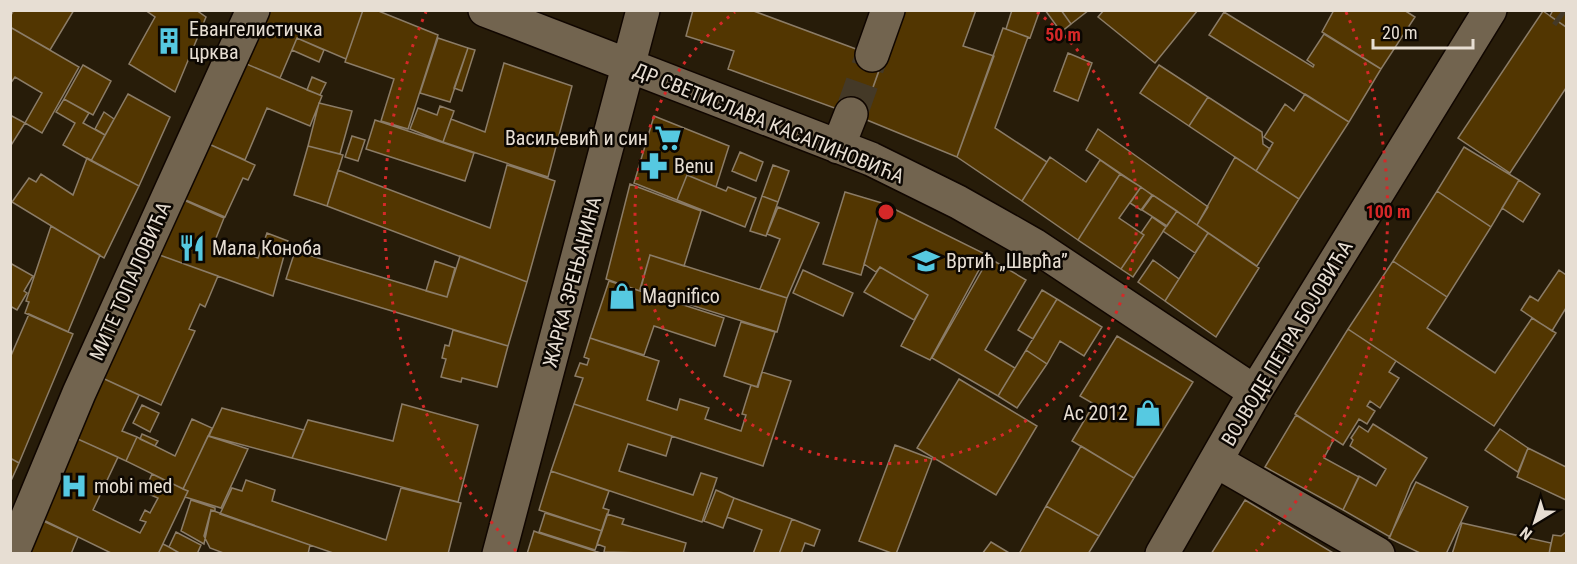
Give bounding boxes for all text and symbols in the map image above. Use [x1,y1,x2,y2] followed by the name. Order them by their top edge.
[1373,12,1474,50] scale bar
[189,17,323,64] place label: Евангелистичка црква
[1382,22,1417,43] text: 20 m
[1045,24,1081,45] text: 50 m
[154,26,184,56] building icon: Евангелистичка црква
[630,58,908,189] street label: ДР СВЕТИСЛАВА КАСАПИНОВИЋА
[653,123,683,153] supermarket icon: Васиљевић и син
[505,126,648,150] place label: Васиљевић и син
[639,151,669,181] pharmacy icon: Benu
[674,154,714,178] place label: Benu
[538,193,607,370] street label: ЖАРКА ЗРЕЊАНИНА
[84,198,176,364] street label: МИТЕ ТОПАЛОВИЋА
[1366,201,1410,222] text: 100 m
[876,202,896,222] centre of rings
[177,233,207,263] restaurant icon: Мала Коноба
[212,236,322,260] place label: Мала Коноба
[1216,236,1358,450] street label: ВОЈВОДЕ ПЕТРА БОЈОВИЋА
[911,246,941,276] school or university icon: Вртић „Шврћа”
[946,249,1068,273] place label: Вртић „Шврћа”
[607,281,637,311] shop icon: Magnifico
[642,284,720,308] place label: Magnifico
[1133,398,1163,428] shop icon: Ас 2012
[1063,401,1128,425] place label: Ас 2012
[59,471,89,501] hospital icon: mobi med
[94,474,173,498] place label: mobi med
[1505,492,1565,552] north arrow
[1516,523,1536,544] text: N

